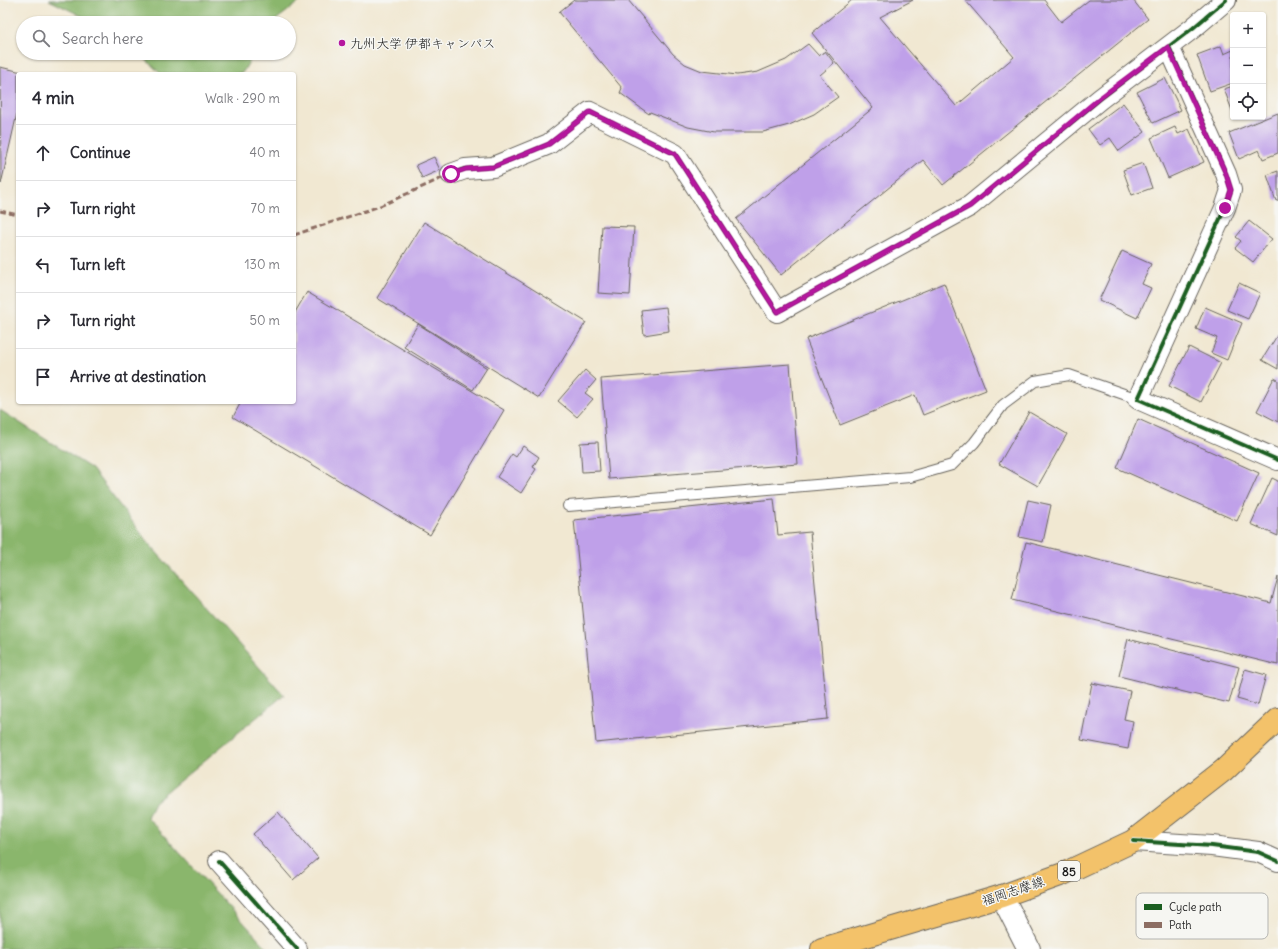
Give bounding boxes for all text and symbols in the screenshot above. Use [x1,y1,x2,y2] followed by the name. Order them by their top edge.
[1230,12,1266,120] map controls
[1230,12,1266,48] button: +
[16,16,296,60] search box
[30,27,52,49] icon: search
[62,29,143,48] text: Search here
[350,35,496,52] place label: 九州大学 伊都キャンパス
[337,38,347,48] marker: 九州大学 伊都キャンパス
[1230,48,1266,84] button: −
[1230,84,1266,120] button: locate
[32,87,74,109] text: 4 min
[205,90,280,107] text: Walk · 290 m
[32,142,54,164] icon: ahead
[70,143,131,162] text: Continue
[249,144,280,161] text: 40 m
[442,165,460,183] route start
[32,198,54,220] icon: right
[70,199,135,218] text: Turn right
[1216,199,1234,217] route end
[251,200,280,217] text: 70 m
[32,254,54,276] icon: left
[70,255,125,274] text: Turn left
[244,256,280,273] text: 130 m
[32,310,54,332] icon: right
[70,311,135,330] text: Turn right
[249,312,280,329] text: 50 m
[32,366,54,388] icon: arrive
[70,367,206,386] text: Arrive at destination
[1058,861,1080,881] road number: 85
[979,872,1047,910] street label: 福岡志摩線
[1136,893,1268,939] legend
[1169,900,1222,914] text: Cycle path
[1169,918,1192,932] text: Path

